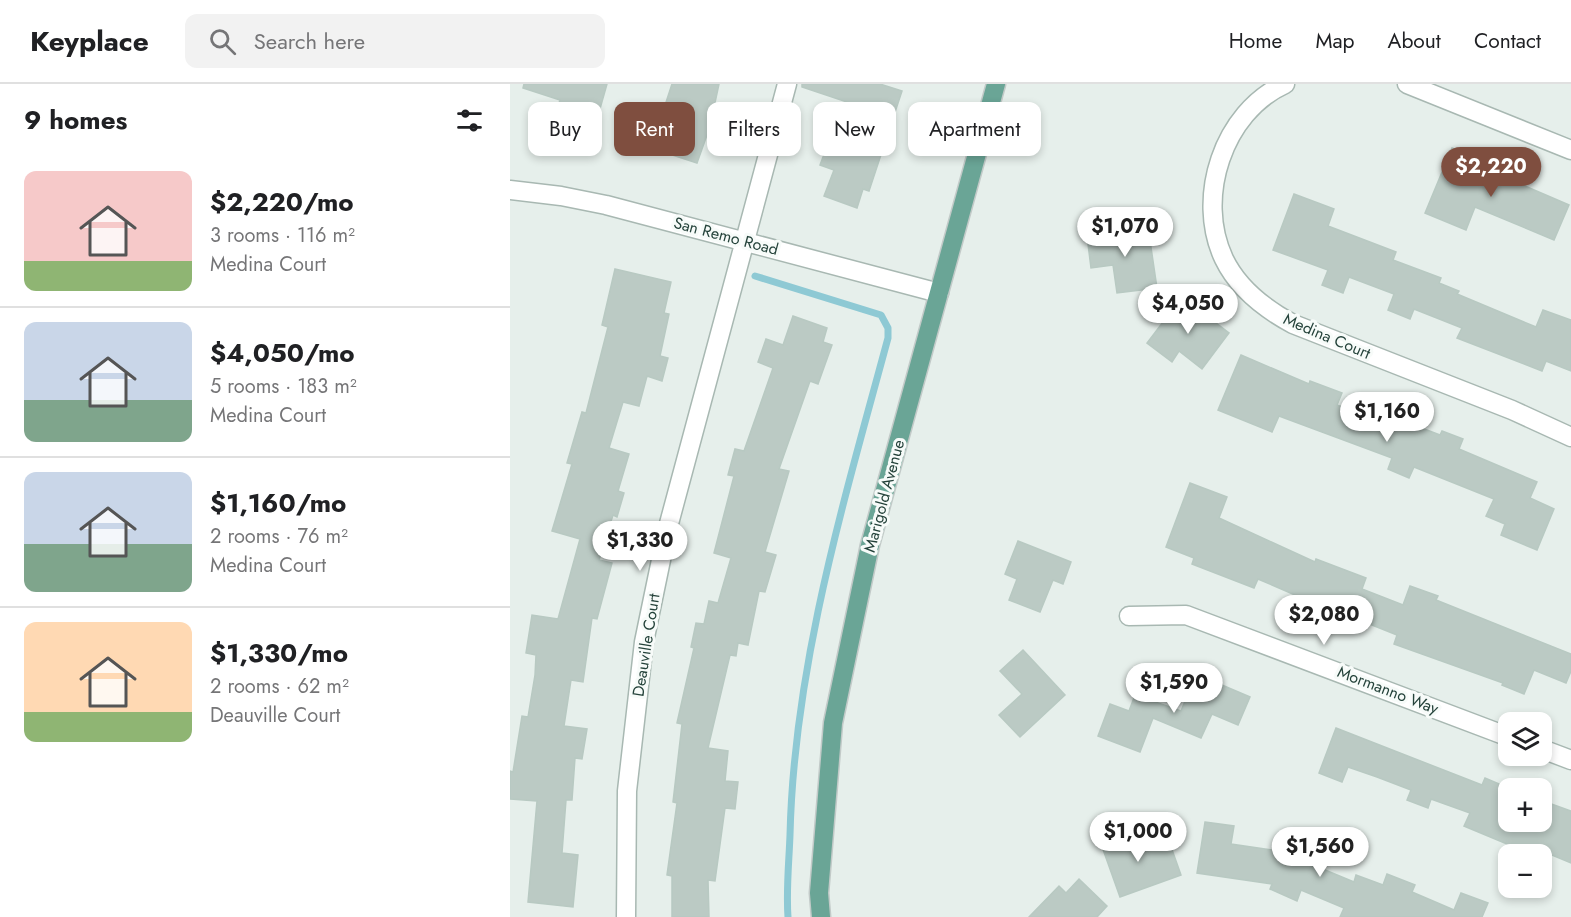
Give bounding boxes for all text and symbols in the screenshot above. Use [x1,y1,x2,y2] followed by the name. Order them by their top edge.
[185,14,605,68] search box
[30,21,149,62] text: Keyplace
[206,25,239,58] icon: search
[254,25,365,57] text: Search here
[1229,26,1282,56] text: Home
[1315,26,1355,56] text: Map
[1388,26,1441,56] text: About
[1474,26,1541,56] text: Contact
[24,101,127,139] text: 9 homes
[528,102,602,156] chip: Buy
[614,102,695,156] chip: Rent
[707,102,801,156] chip: Filters
[813,102,896,156] chip: New
[908,102,1041,156] chip: Apartment
[453,104,486,137] icon: filters
[1442,147,1540,198] pin: $2,220
[1455,152,1527,181] text: $2,220
[210,183,354,221] text: $2,220/mo
[72,195,144,267] icon: home
[1076,207,1174,258] pin: $1,070
[671,211,781,261] street label: San Remo Road
[1091,212,1159,241] text: $1,070
[210,221,355,250] text: 3 rooms · 116 m²
[210,250,326,279] text: Medina Court
[1139,284,1237,335] pin: $4,050
[1152,289,1224,318] text: $4,050
[1280,307,1374,365] street label: Medina Court
[210,334,355,372] text: $4,050/mo
[72,346,144,418] icon: home
[210,372,357,401] text: 5 rooms · 183 m²
[1338,392,1436,443] pin: $1,160
[1354,397,1420,426] text: $1,160
[210,401,326,430] text: Medina Court
[858,437,910,555] street label: Marigold Avenue
[210,484,346,522] text: $1,160/mo
[72,496,144,568] icon: home
[591,521,689,572] pin: $1,330
[210,522,348,551] text: 2 rooms · 76 m²
[606,526,674,555] text: $1,330
[210,551,326,580] text: Medina Court
[626,592,666,698] street label: Deauville Court
[1275,595,1373,646] pin: $2,080
[1288,600,1360,629] text: $2,080
[210,634,348,672] text: $1,330/mo
[72,646,144,718] icon: home
[1334,660,1443,720] street label: Mormanno Way
[1125,663,1223,714] pin: $1,590
[1140,668,1208,697] text: $1,590
[210,672,349,701] text: 2 rooms · 62 m²
[210,701,340,730] text: Deauville Court
[1498,712,1552,898] map controls
[1498,712,1552,766] button: layers
[1498,778,1552,832] button: +
[1089,812,1187,863] pin: $1,000
[1104,817,1172,846] text: $1,000
[1271,827,1369,878] pin: $1,560
[1286,832,1354,861] text: $1,560
[1498,844,1552,898] button: −

